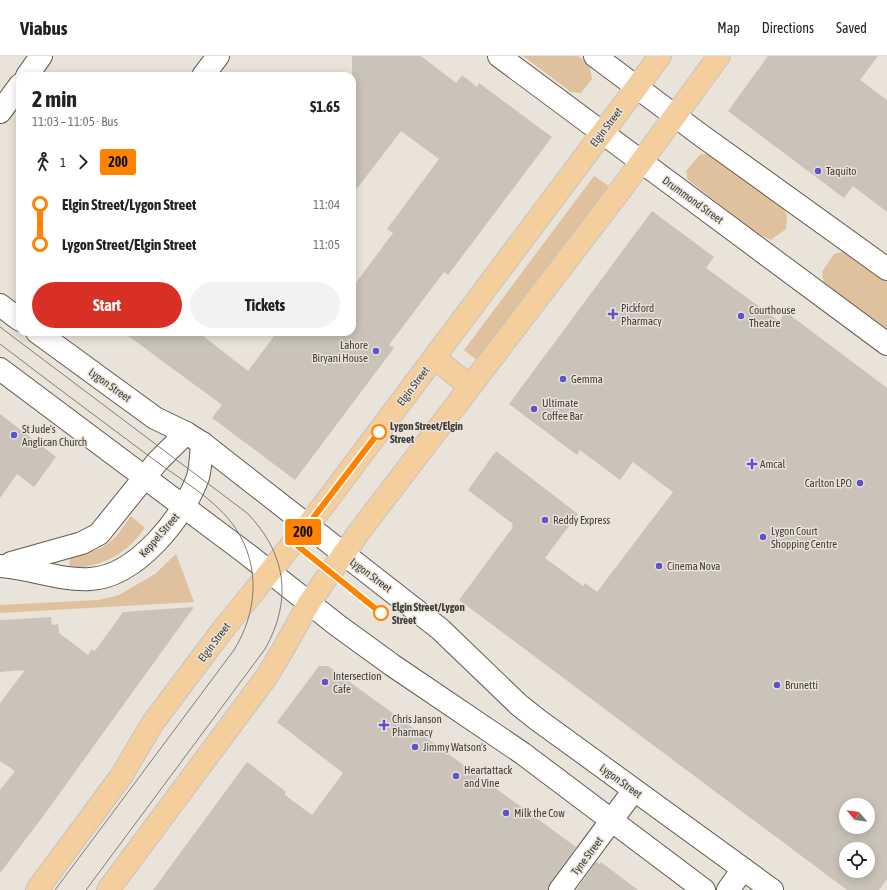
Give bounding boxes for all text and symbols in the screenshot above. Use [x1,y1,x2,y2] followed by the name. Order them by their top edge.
[20,17,67,39] text: Viabus
[717,20,740,36] text: Map
[762,20,814,36] text: Directions
[836,20,867,36] text: Saved
[32,86,77,112] text: 2 min
[310,98,340,115] text: $1.65
[587,105,625,149] street label: Elgin Street
[32,114,118,129] text: 11:03 – 11:05 · Bus
[32,151,54,173] icon: walk
[72,151,94,173] icon: forward
[108,154,128,170] text: 200
[60,155,66,170] text: 1
[826,165,856,177] place label: Taquito
[813,166,823,176] marker: Taquito
[660,174,726,226] street label: Drummond Street
[62,196,196,213] text: Elgin Street/Lygon Street
[313,197,340,212] text: 11:04
[62,236,196,253] text: Lygon Street/Elgin Street
[313,237,340,252] text: 11:05
[32,282,182,328] button: Start
[190,282,340,328] button: Tickets
[621,302,662,327] place label: Pickford Pharmacy
[749,304,795,329] place label: Courthouse Theatre
[608,309,618,319] marker: Pickford Pharmacy
[736,311,746,321] marker: Courthouse Theatre
[312,339,368,364] place label: Lahore Biryani House
[371,346,381,356] marker: Lahore Biryani House
[394,364,432,408] street label: Elgin Street
[87,366,133,404] street label: Lygon Street
[571,373,603,385] place label: Gemma
[558,374,568,384] marker: Gemma
[542,397,584,422] place label: Ultimate Coffee Bar
[529,404,539,414] marker: Ultimate Coffee Bar
[390,420,463,445] place label: Lygon Street/Elgin Street
[22,423,87,448] place label: St Jude's Anglican Church
[371,424,387,440] marker: Lygon Street/Elgin Street
[9,430,19,440] marker: St Jude's Anglican Church
[760,458,785,470] place label: Amcal
[747,459,757,469] marker: Amcal
[805,477,852,489] place label: Carlton LPO
[855,478,865,488] marker: Carlton LPO
[137,511,181,559] street label: Keppel Street
[553,514,610,526] place label: Reddy Express
[540,515,550,525] marker: Reddy Express
[280,519,326,545] line badge: 200
[293,524,313,540] text: 200
[771,525,837,550] place label: Lygon Court Shopping Centre
[758,532,768,542] marker: Lygon Court Shopping Centre
[348,555,394,595] street label: Lygon Street
[667,560,720,572] place label: Cinema Nova
[654,561,664,571] marker: Cinema Nova
[392,601,465,626] place label: Elgin Street/Lygon Street
[373,605,389,621] marker: Elgin Street/Lygon Street
[195,620,233,664] street label: Elgin Street
[333,670,382,695] place label: Intersection Cafe
[320,677,330,687] marker: Intersection Cafe
[785,679,818,691] place label: Brunetti
[772,680,782,690] marker: Brunetti
[392,713,442,738] place label: Chris Janson Pharmacy
[379,720,389,730] marker: Chris Janson Pharmacy
[423,741,487,753] place label: Jimmy Watson's
[410,742,420,752] marker: Jimmy Watson's
[598,762,644,800] street label: Lygon Street
[464,764,512,789] place label: Heartattack and Vine
[451,771,461,781] marker: Heartattack and Vine
[839,798,875,834] north arrow
[839,798,875,878] map controls
[514,807,565,819] place label: Milk the Cow
[501,808,511,818] marker: Milk the Cow
[569,834,605,878] street label: Tyne Street
[839,842,875,878] button: locate

